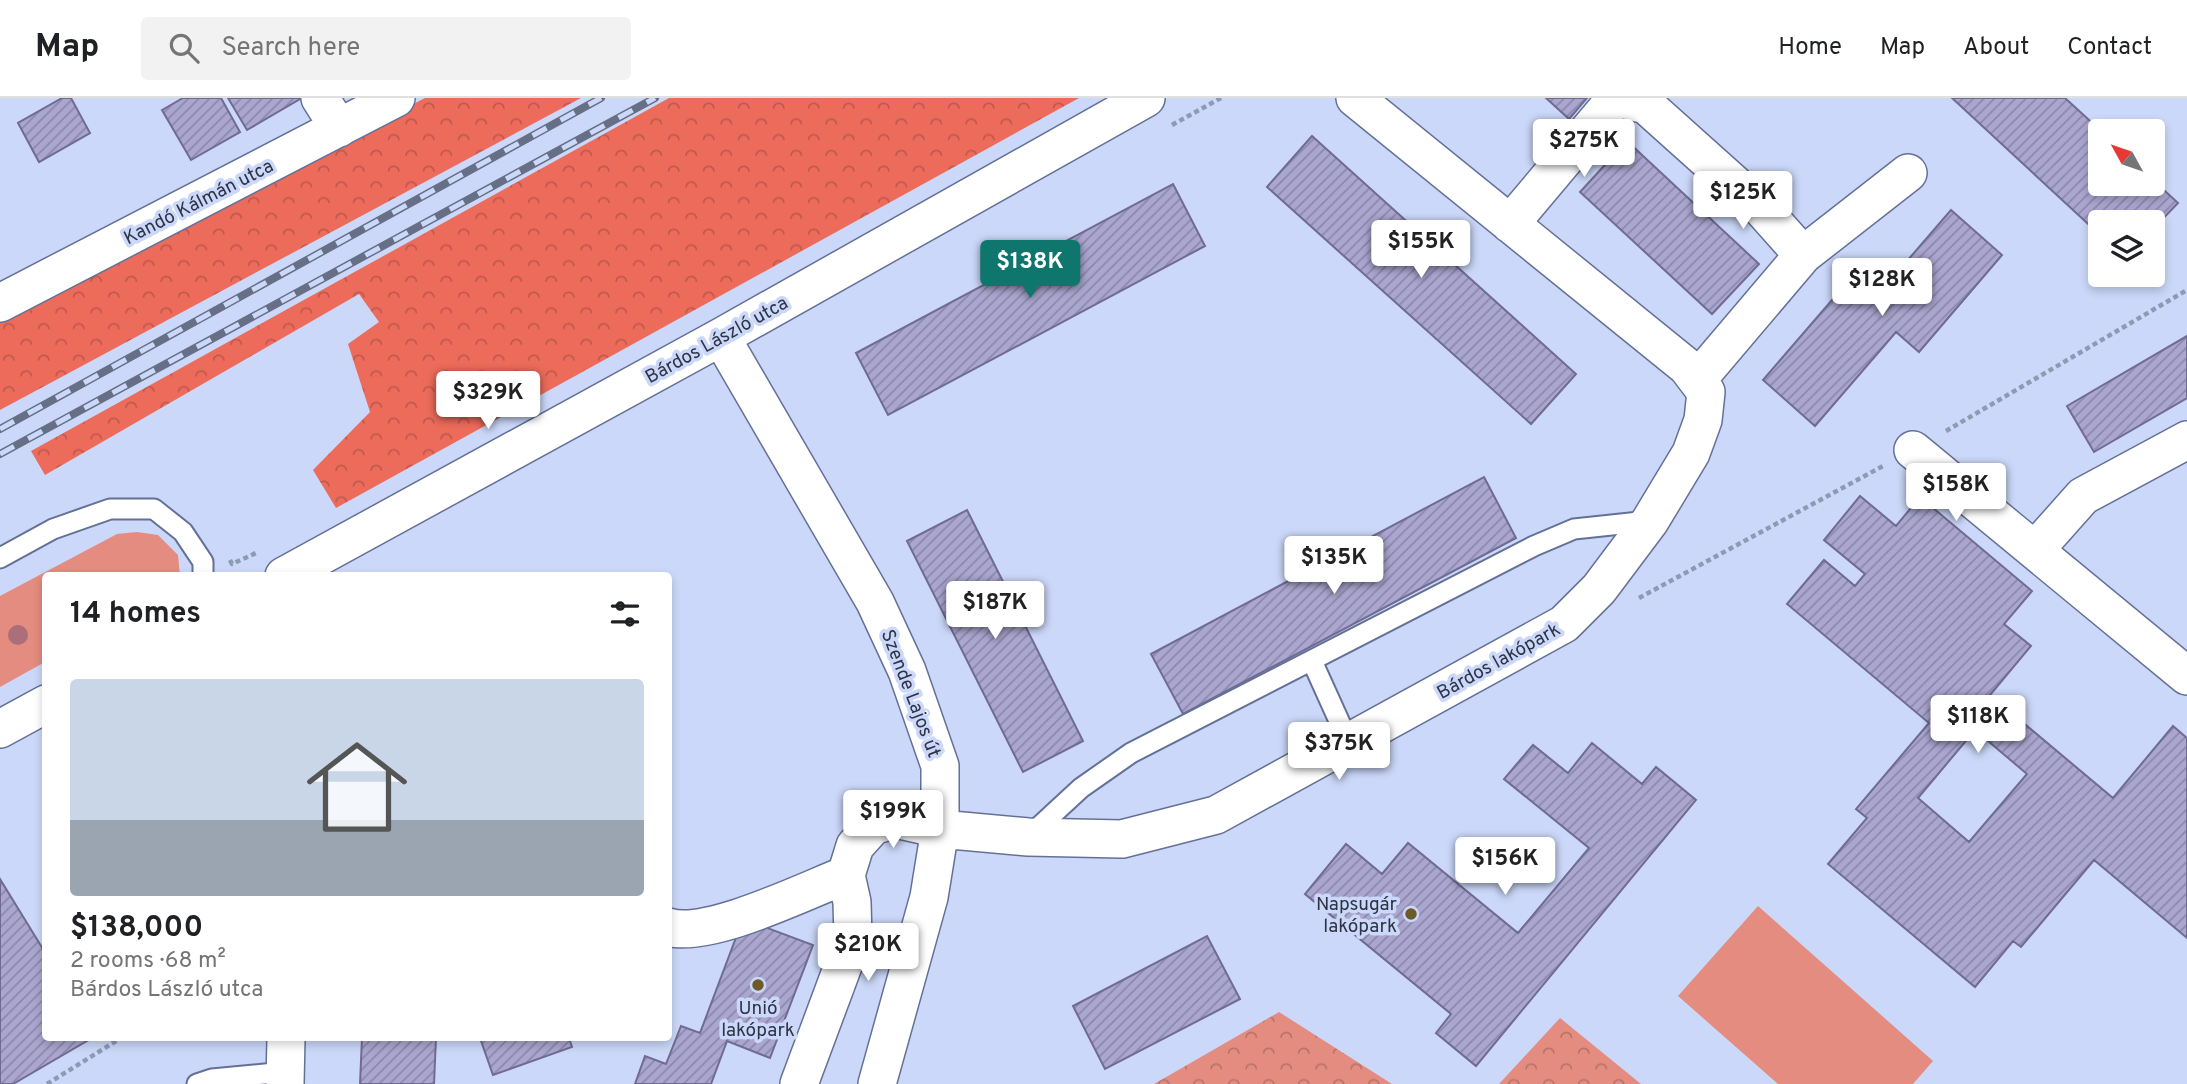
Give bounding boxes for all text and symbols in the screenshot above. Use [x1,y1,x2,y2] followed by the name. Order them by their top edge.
[141,17,631,80] search box
[35,27,99,69] text: Map
[165,29,203,67] icon: search
[221,32,360,65] text: Search here
[1778,33,1842,63] text: Home
[1880,33,1925,63] text: Map
[1963,33,2029,63] text: About
[2067,33,2152,63] text: Contact
[2088,119,2165,196] north arrow
[2088,119,2165,287] map controls
[1535,120,1633,179] pin: $275K
[1549,127,1619,156] text: $275K
[120,155,278,251] street label: Kandó Kálmán utca
[1694,172,1792,231] pin: $125K
[1709,179,1777,208] text: $125K
[2088,210,2165,287] button: layers
[1372,220,1470,280] pin: $155K
[1387,228,1455,257] text: $155K
[981,240,1079,300] pin: $138K
[996,248,1064,277] text: $138K
[1833,258,1931,318] pin: $128K
[1848,266,1916,295] text: $128K
[641,292,793,390] street label: Bárdos László utca
[439,372,537,431] pin: $329K
[452,379,524,408] text: $329K
[1907,464,2005,523] pin: $158K
[1922,471,1990,500] text: $158K
[1285,536,1383,596] pin: $135K
[1300,544,1368,573] text: $135K
[946,582,1044,641] pin: $187K
[962,589,1028,618] text: $187K
[606,595,644,633] icon: filters
[70,596,201,633] text: 14 homes
[1433,618,1565,706] street label: Bárdos lakópark
[875,626,946,761] street label: Szende Lajos út
[1929,696,2027,755] pin: $118K
[1947,703,2009,732] text: $118K
[1290,722,1388,782] pin: $375K
[294,724,420,850] icon: home
[1304,730,1374,759] text: $375K
[844,790,942,850] pin: $199K
[859,798,927,827] text: $199K
[1456,838,1554,897] pin: $156K
[1471,845,1539,874] text: $156K
[1316,893,1398,939] place label: Napsugár lakópark
[1403,906,1419,922] marker: Napsugár lakópark
[70,910,203,947] text: $138,000
[819,924,917,983] pin: $210K
[834,931,902,960] text: $210K
[70,947,226,976] text: 2 rooms · 68 m²
[70,976,263,1005] text: Bárdos László utca
[750,977,766,993] marker: Unió lakópark
[721,997,795,1043] place label: Unió lakópark

